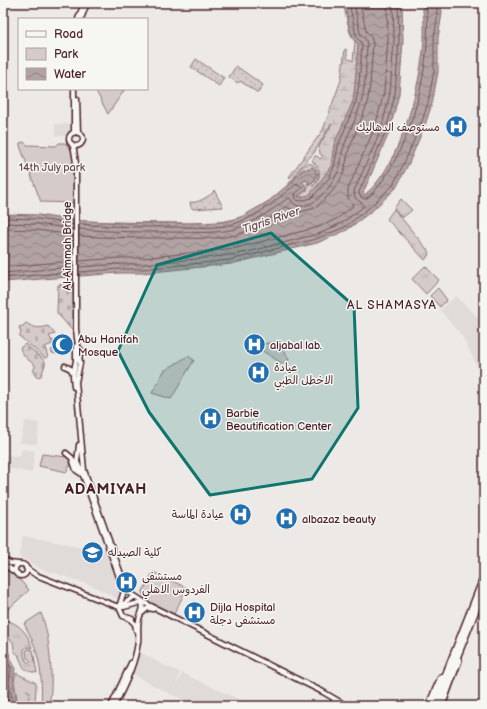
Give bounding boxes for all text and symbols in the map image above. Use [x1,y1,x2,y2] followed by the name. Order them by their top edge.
[18,18,148,90] legend
[54,27,83,42] text: Road
[54,47,78,62] text: Park
[54,67,86,82] text: Water
[443,114,469,140] hospital icon: مستوصف الدهاليك
[356,121,440,135] place label: مستوصف الدهاليك
[19,161,86,174] park label: 14th July park
[61,201,74,291] street label: Al-Aimmah Bridge
[240,203,303,237] water label: Tigris River
[347,298,437,313] district label: AL SHAMASYA
[49,332,75,358] mosque icon: Abu Hanifah Mosque
[242,332,268,358] hospital icon: aljabal lab.
[78,333,138,359] place label: Abu Hanifah Mosque
[270,339,322,352] place label: aljabal lab.
[245,360,271,386] hospital icon: عيادة الاخطل الطبي
[274,361,333,391] place label: عيادة الاخطل الطبي
[197,406,223,432] hospital icon: Barbie Beautification Center
[226,407,332,433] place label: Barbie Beautification Center
[64,480,147,499] district label: ADAMIYAH
[227,501,253,527] hospital icon: عيادة الماسة
[274,506,300,532] hospital icon: albazaz beauty
[172,508,224,521] place label: عيادة الماسة
[302,513,376,526] place label: albazaz beauty
[80,539,106,565] school or university icon: كلية الصيدله
[108,546,162,559] place label: كلية الصيدله
[113,569,139,595] hospital icon: مستشفى الفردوس الاهلي
[142,570,210,600] place label: مستشفى الفردوس الاهلي
[181,600,207,626] hospital icon: Dijla Hospital مستشفى دجلة
[210,601,275,628] place label: Dijla Hospital مستشفى دجلة

